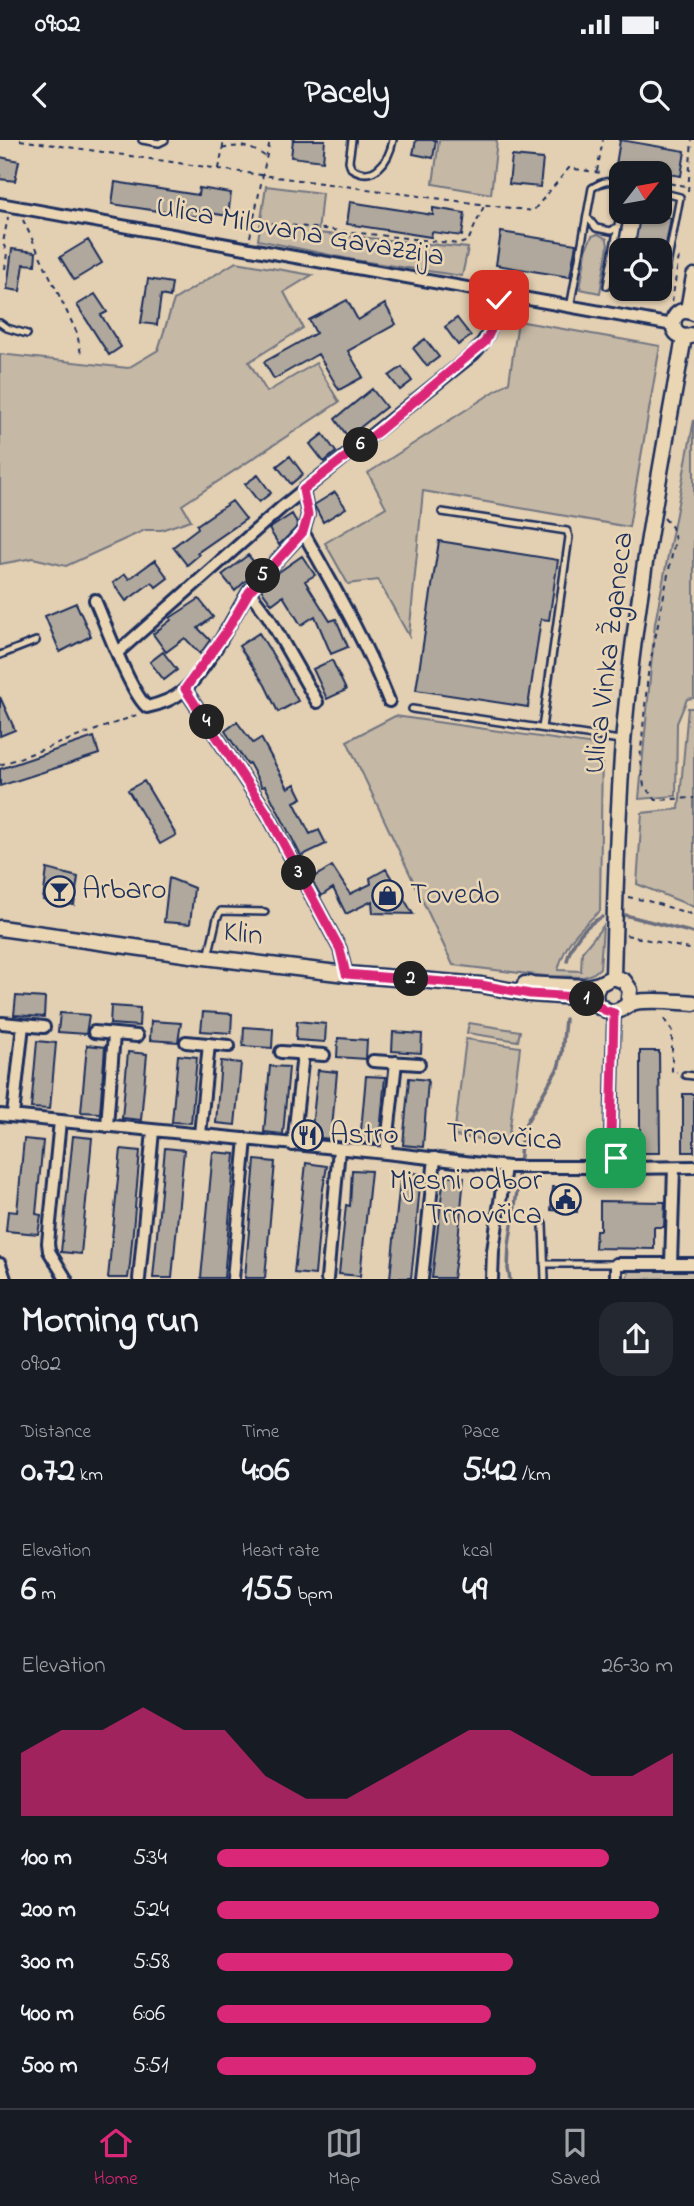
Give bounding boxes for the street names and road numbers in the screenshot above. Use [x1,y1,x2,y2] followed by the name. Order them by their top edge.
[152,186,448,280] street label: Ulica Milovana Gavazzija
[573,529,647,777] street label: Ulica Vinka Žganeca
[221,911,265,959] street label: Klin
[444,1112,564,1164] street label: Trnovčica

